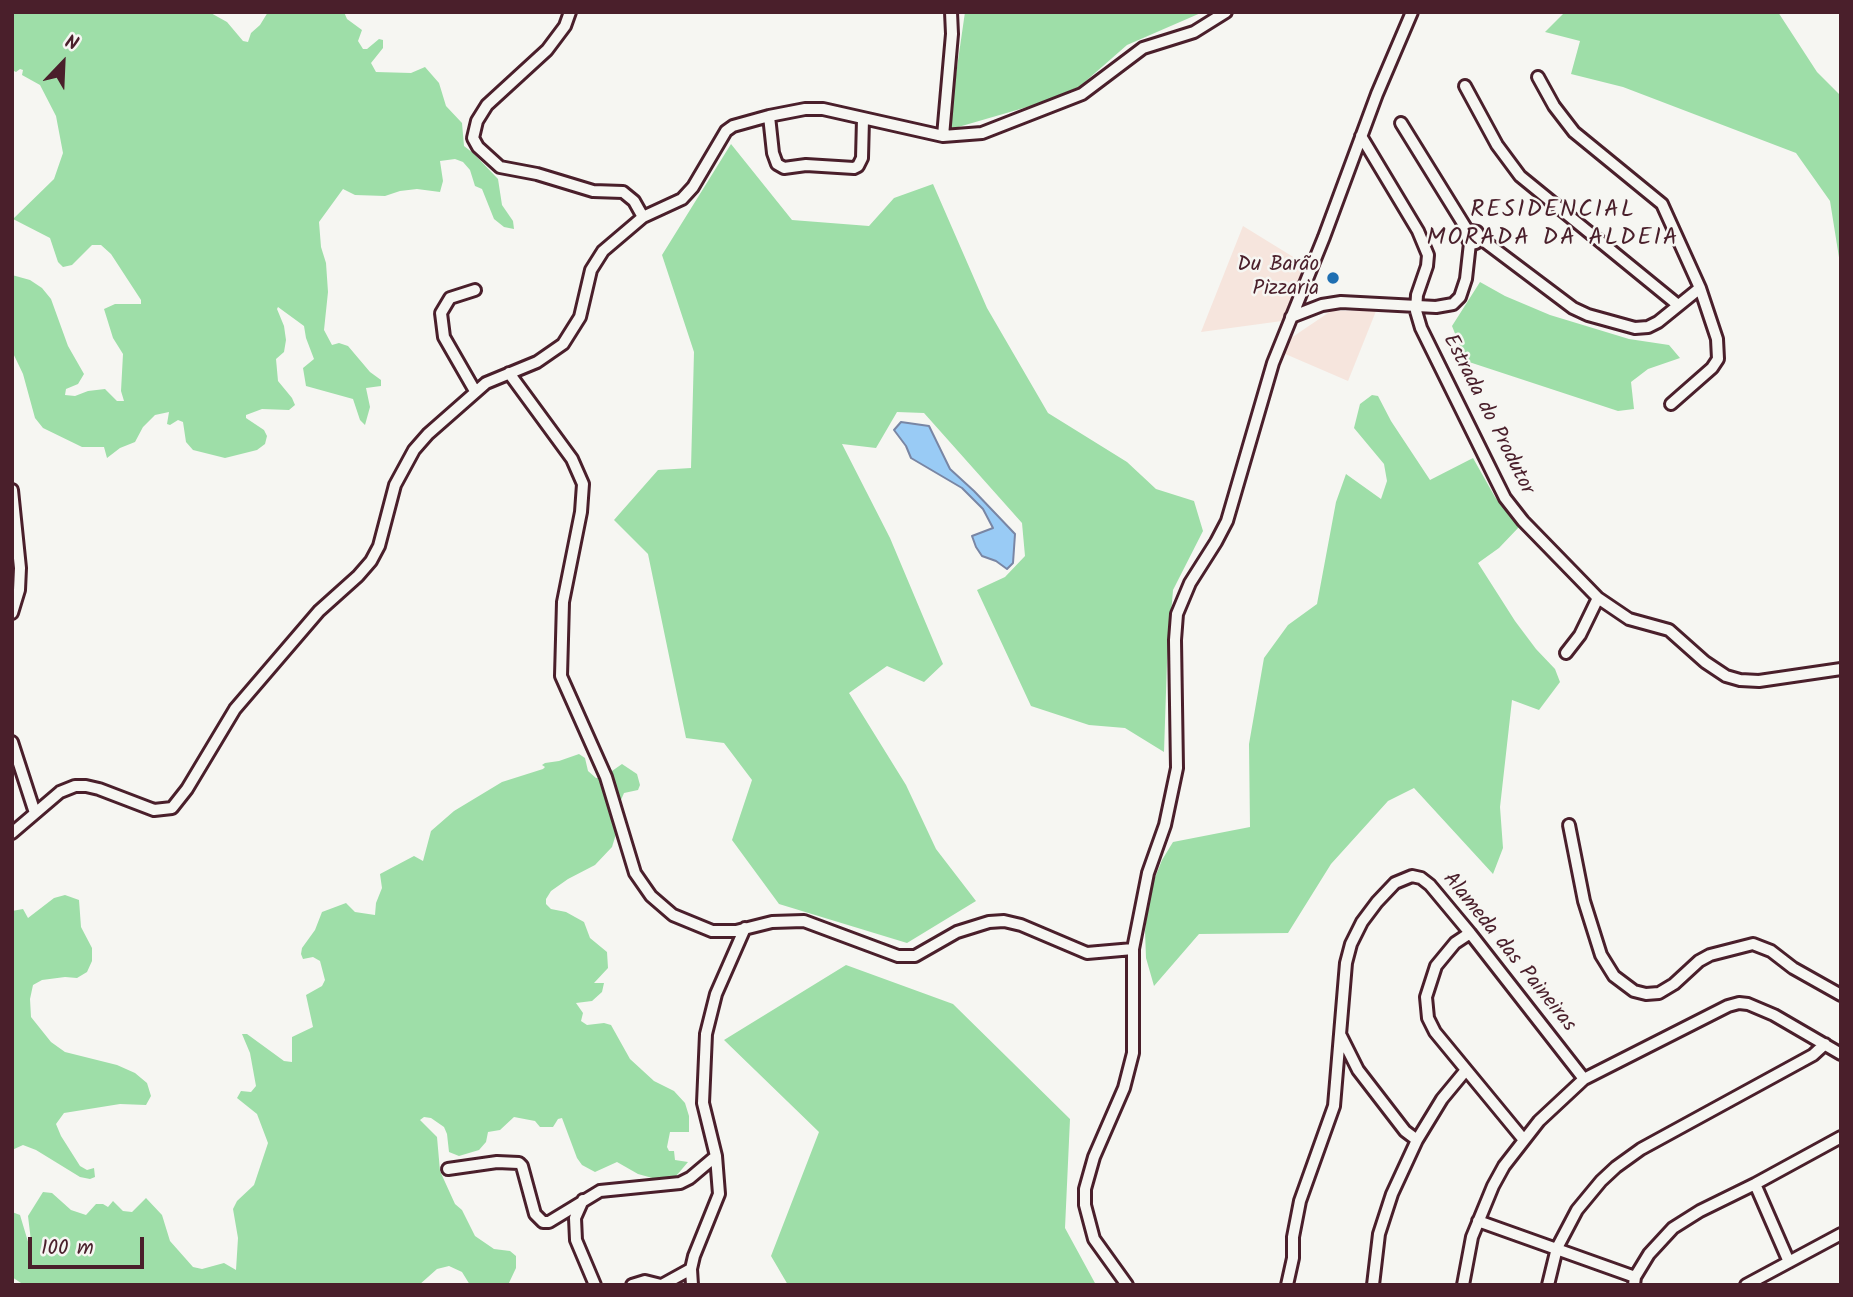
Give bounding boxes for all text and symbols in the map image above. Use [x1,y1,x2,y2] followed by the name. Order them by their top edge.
[28,28,98,98] north arrow
[60,28,83,60] text: N
[1429,198,1677,254] district label: RESIDENCIAL MORADA DA ALDEIA
[1237,253,1319,303] place label: Du Barão Pizzaria
[1325,270,1341,286] marker: Du Barão Pizzaria
[1436,331,1538,499] street label: Estrada do Produtor
[1436,868,1580,1038] street label: Alameda das Paineiras
[32,1224,147,1268] scale bar
[41,1232,94,1265] text: 100 m

